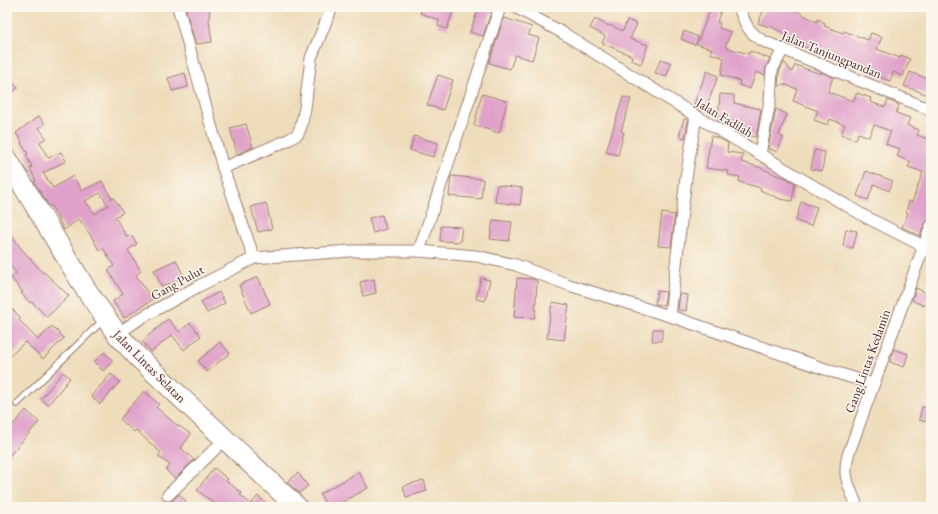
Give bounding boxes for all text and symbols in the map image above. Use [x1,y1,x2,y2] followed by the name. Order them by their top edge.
[778,26,884,82] street label: Jalan Tanjungpandan
[692,93,757,141] street label: Jalan Fadilah
[148,261,207,304] street label: Gang Pulut
[841,307,894,415] street label: Gang Lintas Kedamin
[109,325,190,407] street label: Jalan Lintas Selatan

